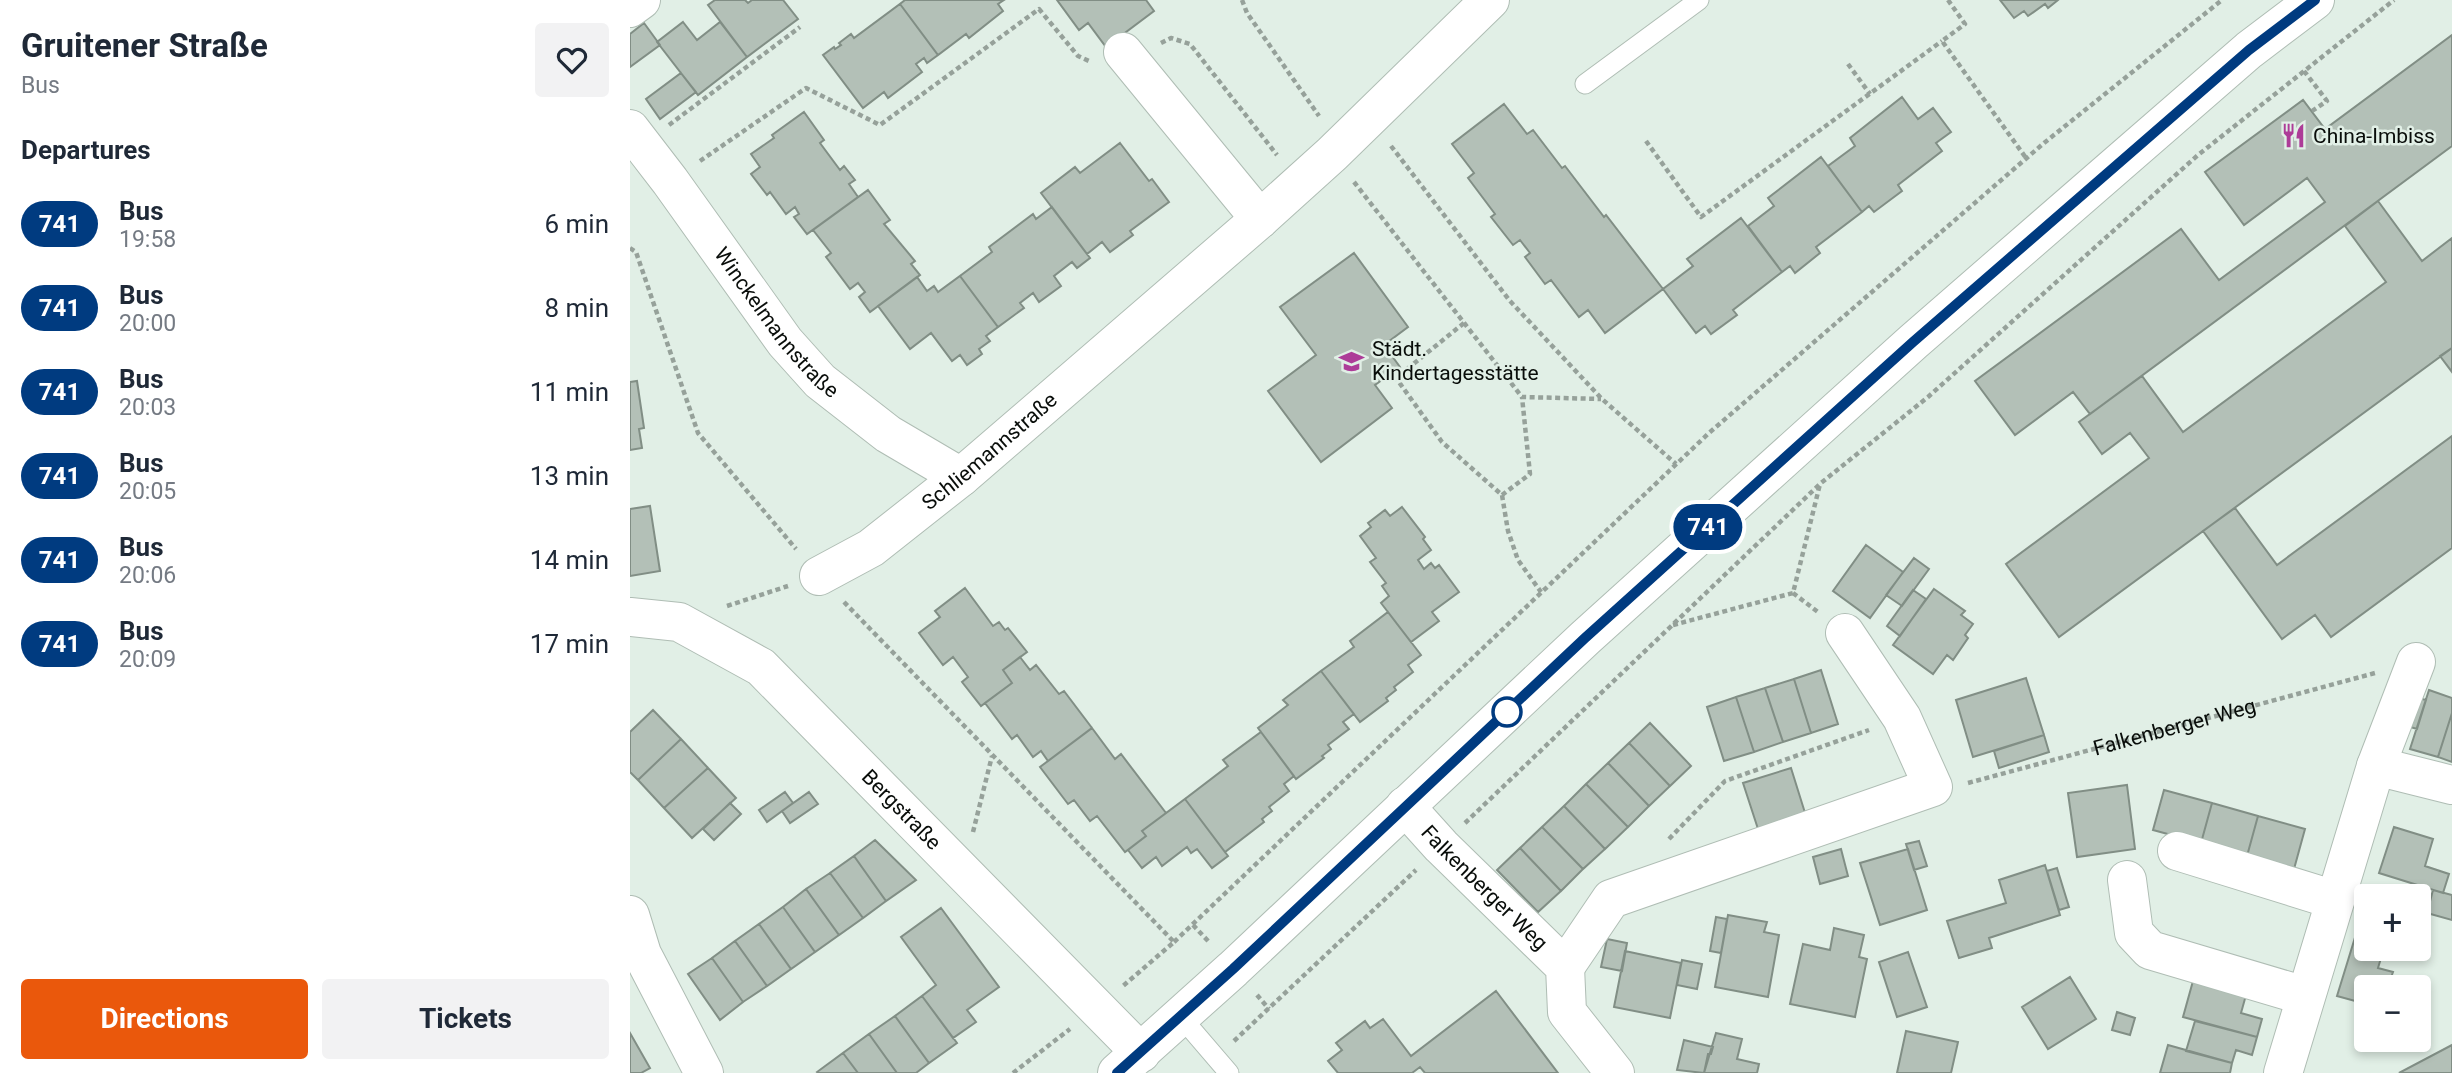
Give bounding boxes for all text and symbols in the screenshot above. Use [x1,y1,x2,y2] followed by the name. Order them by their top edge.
[535,23,609,97] button: heart
[21,26,268,65] text: Gruitener Straße
[21,72,60,99] text: Bus
[2279,122,2307,150] restaurant icon: China-Imbiss
[2313,124,2435,148] place label: China-Imbiss
[21,135,151,165] text: Departures
[119,196,164,226] text: Bus
[544,209,609,239] text: 6 min
[39,210,80,238] text: 741
[119,226,176,253] text: 19:58
[709,243,843,403] street label: Winckelmannstraße
[119,280,164,310] text: Bus
[544,293,609,323] text: 8 min
[39,294,80,322] text: 741
[119,310,176,337] text: 20:00
[1372,337,1539,385] place label: Städt. Kindertagesstätte
[1338,347,1366,375] school or university icon: Städt. Kindertagesstätte
[119,364,164,394] text: Bus
[530,377,609,407] text: 11 min
[39,378,80,406] text: 741
[917,388,1062,515] street label: Schliemannstraße
[119,394,176,421] text: 20:03
[119,448,164,478] text: Bus
[530,461,609,491] text: 13 min
[39,462,80,490] text: 741
[119,478,176,505] text: 20:05
[1668,504,1748,550] line badge: 741
[1687,513,1729,541] text: 741
[119,532,164,562] text: Bus
[530,545,609,575] text: 14 min
[39,546,80,574] text: 741
[119,562,176,589] text: 20:06
[119,616,164,646] text: Bus
[530,629,609,659] text: 17 min
[39,630,80,658] text: 741
[119,646,176,673] text: 20:09
[2091,694,2259,761] street label: Falkenberger Weg
[1492,697,1522,727] unlabelled marker
[857,765,946,855] street label: Bergstraße
[1416,820,1552,955] street label: Falkenberger Weg
[2354,884,2431,1052] map controls
[2354,884,2431,961] button: +
[2354,975,2431,1052] button: −
[21,979,308,1059] button: Directions
[322,979,609,1059] button: Tickets

